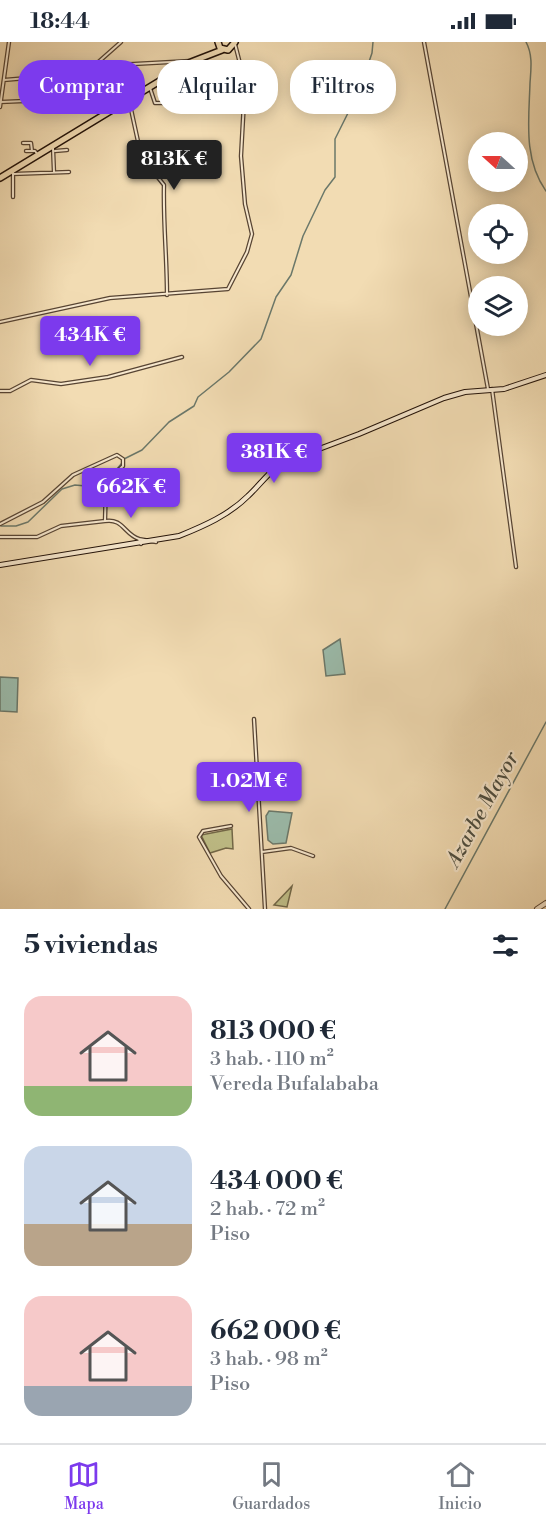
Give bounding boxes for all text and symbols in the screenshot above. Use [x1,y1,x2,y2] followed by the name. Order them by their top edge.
[30,8,90,35] text: 18:44
[18,60,145,114] chip: Comprar
[157,60,278,114] chip: Alquilar
[290,60,396,114] chip: Filtros
[468,132,528,192] north arrow
[468,132,528,336] map controls
[125,140,223,191] pin: 813K €
[141,147,207,172] text: 813K €
[468,204,528,264] button: locate
[468,276,528,336] button: layers
[41,316,139,367] pin: 434K €
[54,323,126,348] text: 434K €
[225,433,323,484] pin: 381K €
[241,440,307,465] text: 381K €
[82,468,180,519] pin: 662K €
[96,475,166,500] text: 662K €
[440,746,526,873] water label: Azarbe Mayor
[194,762,304,813] pin: 1.02M €
[211,769,287,794] text: 1.02M €
[24,929,158,961] text: 5 viviendas
[489,929,522,962] icon: filters
[210,1015,336,1047] text: 813 000 €
[72,1020,144,1092] icon: home
[210,1047,334,1072] text: 3 hab. · 110 m²
[210,1072,379,1097] text: Vereda Bufalababa
[210,1165,343,1197] text: 434 000 €
[72,1170,144,1242] icon: home
[210,1197,325,1222] text: 2 hab. · 72 m²
[210,1222,250,1247] text: Piso
[210,1315,341,1347] text: 662 000 €
[72,1320,144,1392] icon: home
[210,1347,328,1372] text: 3 hab. · 98 m²
[210,1372,250,1397] text: Piso
[64,1458,104,1514] tab: Mapa
[232,1458,310,1514] tab: Guardados
[439,1458,482,1514] tab: Inicio

